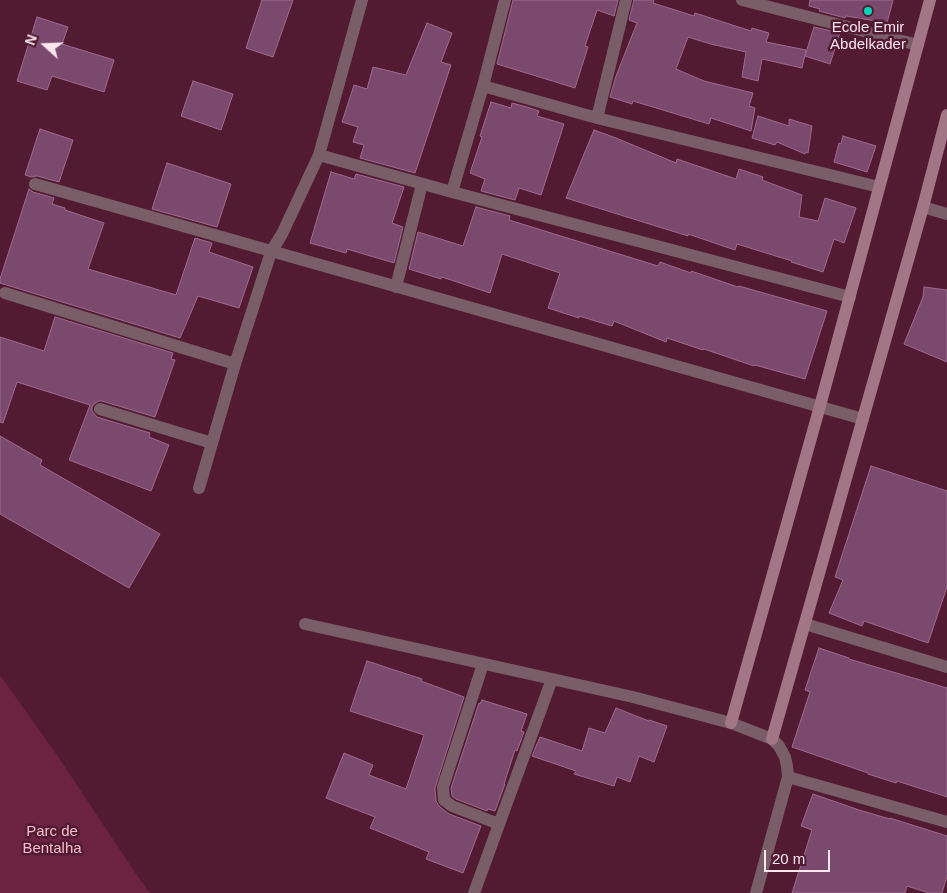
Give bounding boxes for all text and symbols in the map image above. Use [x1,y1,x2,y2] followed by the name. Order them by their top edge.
[862,5,874,17] marker: Ecole Emir Abdelkader
[830,19,906,54] place label: Ecole Emir Abdelkader
[20,20,70,70] north arrow
[22,32,40,47] text: N
[22,823,82,858] park label: Parc de Bentalha
[767,840,833,872] scale bar
[772,850,805,867] text: 20 m

